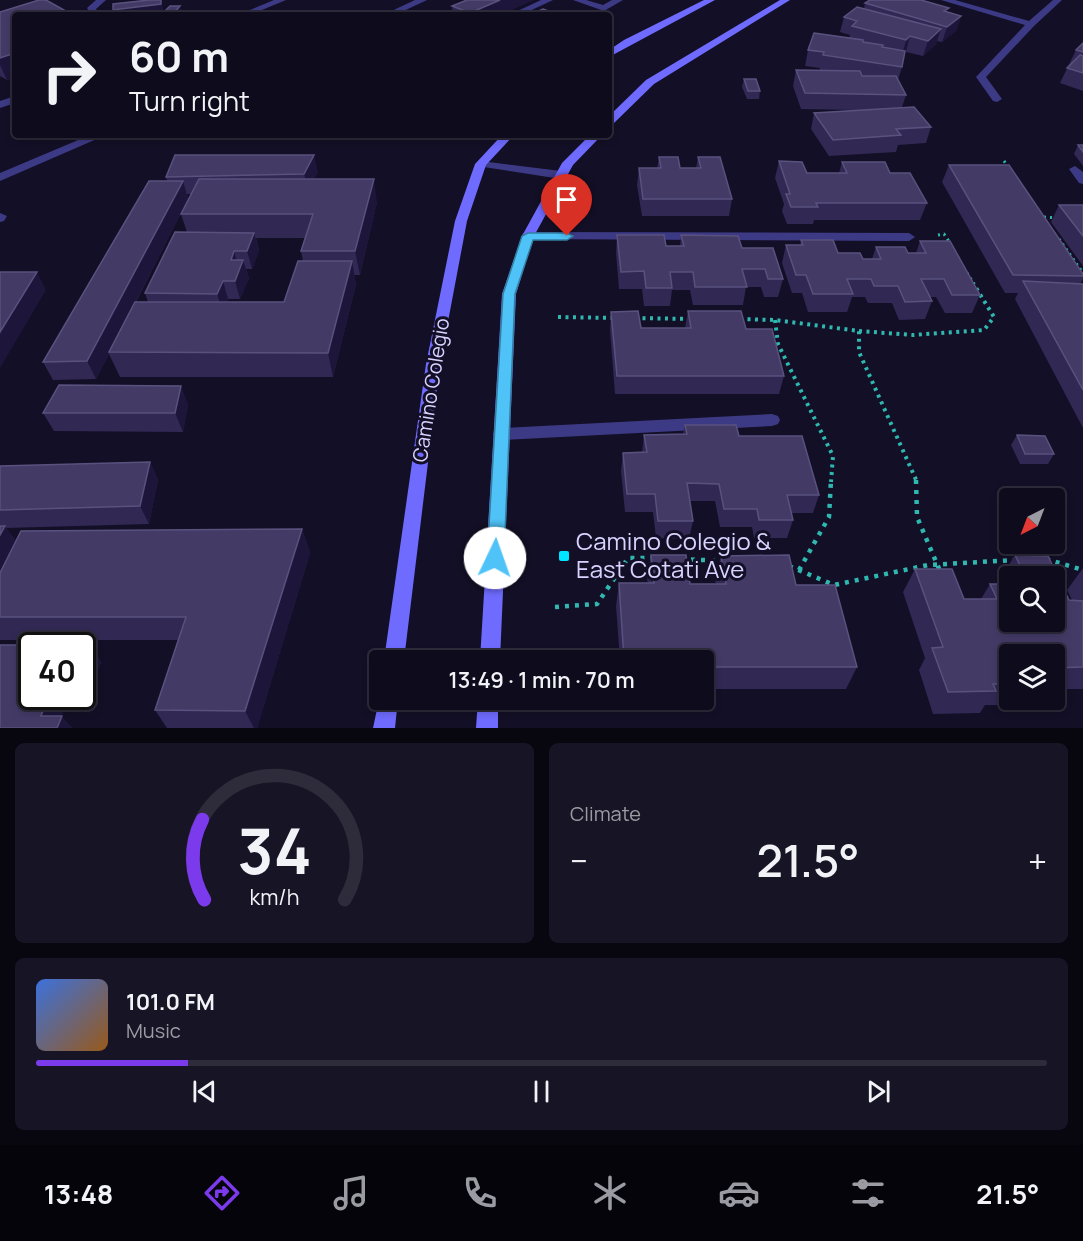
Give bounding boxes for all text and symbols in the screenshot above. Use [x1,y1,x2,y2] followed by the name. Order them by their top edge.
[129,27,229,85] text: 60 m
[30,36,108,114] icon: right
[129,82,250,119] text: Turn right
[541,174,592,236] pin
[550,183,583,216] icon: arrive
[406,316,455,464] street label: Camino Colegio
[999,488,1065,554] north arrow
[999,488,1065,710] map controls
[576,524,771,585] place label: Camino Colegio & East Cotati Ave
[463,526,527,590] position arrow
[557,549,571,563] marker: Camino Colegio & East Cotati Ave
[999,566,1065,632] button: search
[18,632,96,710] speed limit sign: 40
[999,644,1065,710] button: layers
[448,665,635,695] text: 13:49 · 1 min · 70 m
[570,800,641,827] text: Climate
[237,807,312,893] text: 34
[756,829,859,891] text: 21.5°
[570,838,588,883] text: −
[1028,838,1047,883] text: +
[250,882,299,911] text: km/h
[126,987,215,1017] text: 101.0 FM
[126,1017,181,1044] text: Music
[188,1075,221,1108] icon: previous
[525,1075,558,1108] icon: pause
[862,1075,895,1108] icon: next
[201,1172,243,1214] icon: directions
[330,1172,372,1214] icon: music
[459,1172,501,1214] icon: phone
[589,1172,631,1214] icon: climate
[718,1172,760,1214] icon: car
[847,1172,889,1214] icon: filters
[44,1175,113,1212] text: 13:48
[976,1175,1039,1212] text: 21.5°

